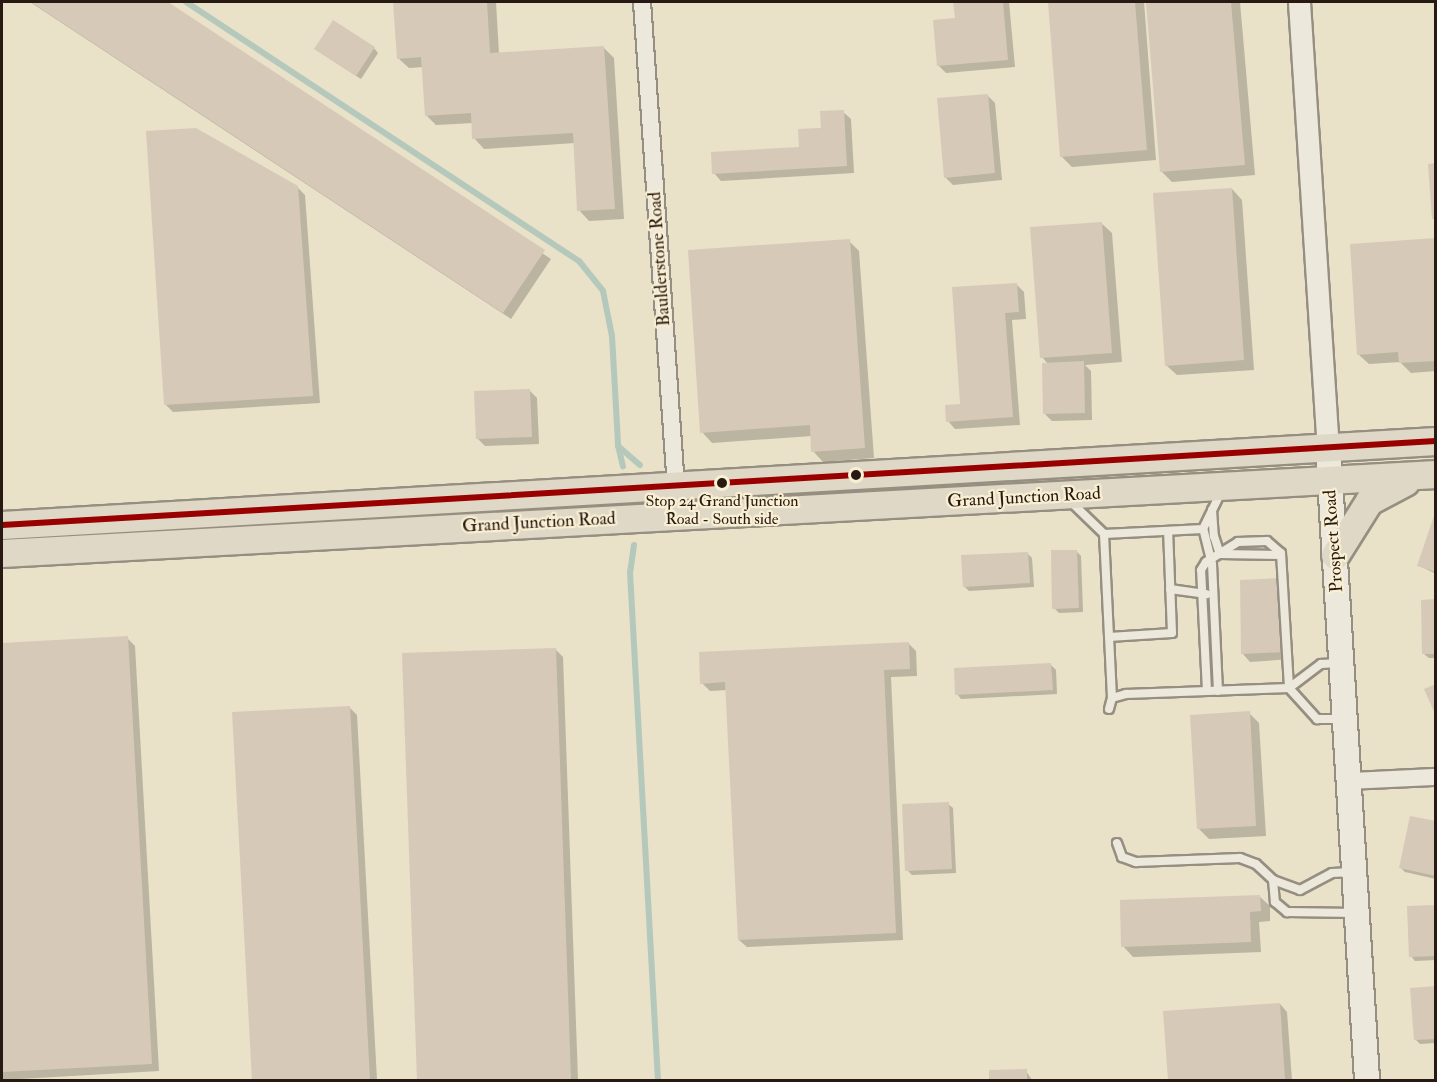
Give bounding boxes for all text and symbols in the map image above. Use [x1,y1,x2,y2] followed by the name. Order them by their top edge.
[645,191,675,327] street label: Baulderstone Road
[850,469,862,481] unlabelled marker
[716,477,728,489] marker: Stop 24 Grand Junction Road - South side
[947,483,1101,513] street label: Grand Junction Road
[1320,489,1348,593] street label: Prospect Road
[645,491,799,529] place label: Stop 24 Grand Junction Road - South side
[462,508,616,538] street label: Grand Junction Road

